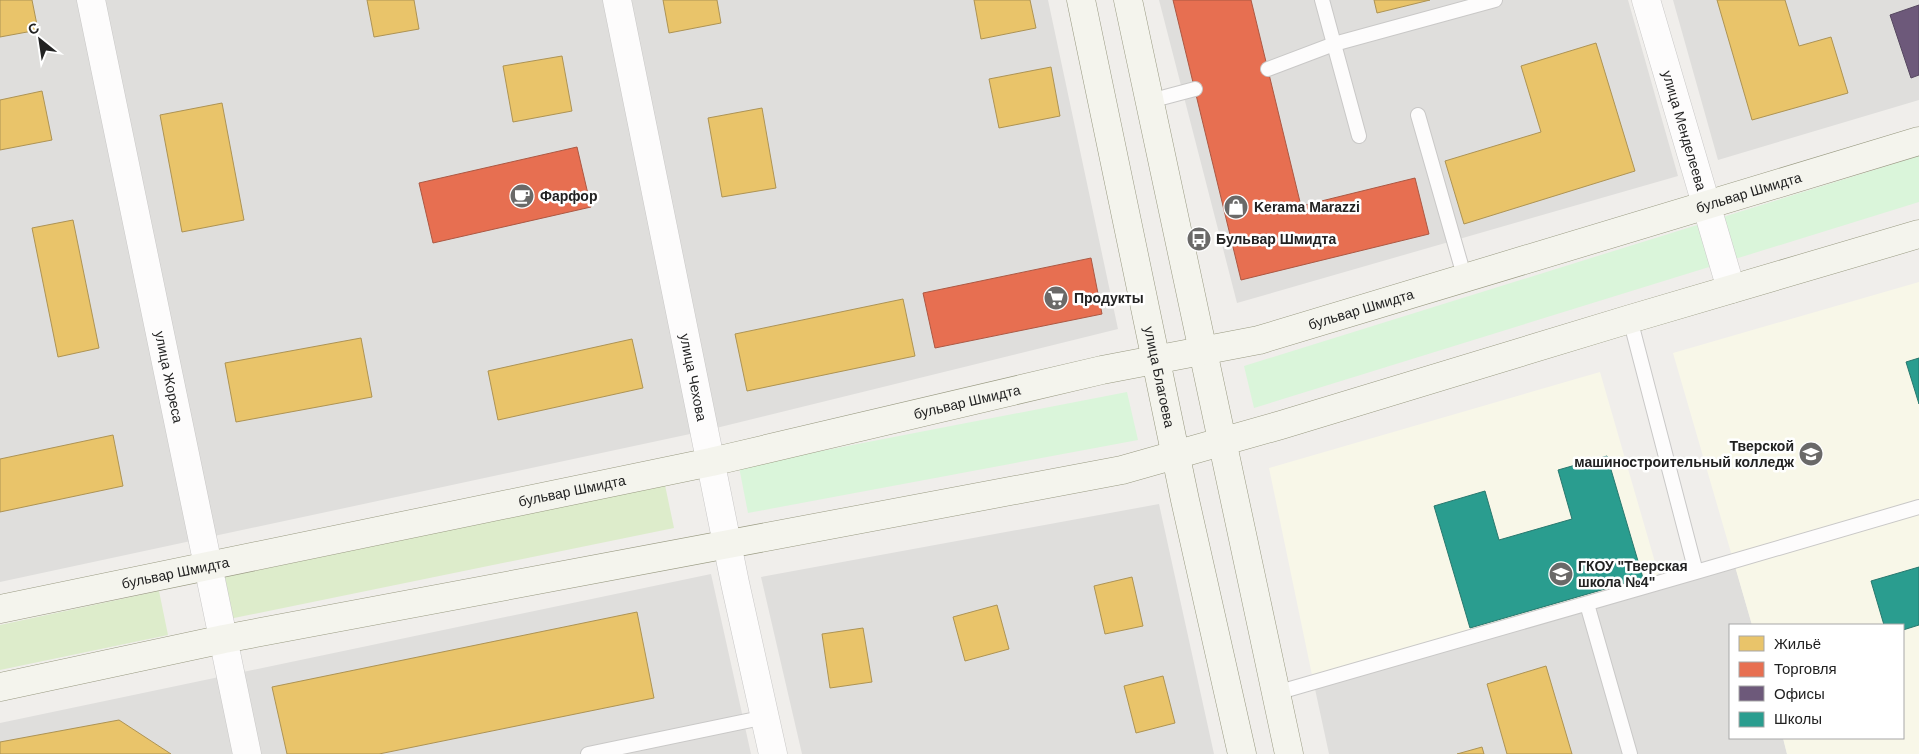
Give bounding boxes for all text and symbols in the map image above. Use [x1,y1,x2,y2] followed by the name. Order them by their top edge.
[15,15,65,65] north arrow
[25,19,42,38] text: С
[1659,69,1710,192] street label: улица Менделеева
[1694,169,1803,216] street label: бульвар Шмидта
[509,183,535,209] cafe icon: Фарфор
[540,188,597,204] place label: Фарфор
[1223,194,1249,220] shop icon: Kerama Marazzi
[1254,199,1360,215] place label: Kerama Marazzi
[1186,226,1212,252] bus stop icon: Бульвар Шмидта
[1216,231,1336,247] place label: Бульвар Шмидта
[1043,285,1069,311] supermarket icon: Продукты
[1306,286,1416,333] street label: бульвар Шмидта
[1074,290,1144,306] place label: Продукты
[1141,325,1178,429] street label: улица Благоева
[152,330,186,425] street label: улица Жореса
[677,332,710,423] street label: улица Чехова
[912,381,1022,422] street label: бульвар Шмидта
[1574,438,1795,470] place label: Тверской машиностроительный колледж
[1798,441,1824,467] school or university icon: Тверской машиностроительный колледж
[517,472,627,510] street label: бульвар Шмидта
[120,554,231,592] street label: бульвар Шмидта
[1578,558,1688,590] place label: ГКОУ "Тверская школа №4"
[1548,561,1574,587] school or university icon: ГКОУ "Тверская школа №4"
[1729,624,1904,739] legend
[1774,635,1821,652] text: Жильё
[1774,660,1837,677] text: Торговля
[1774,685,1825,702] text: Офисы
[1774,710,1822,727] text: Школы

